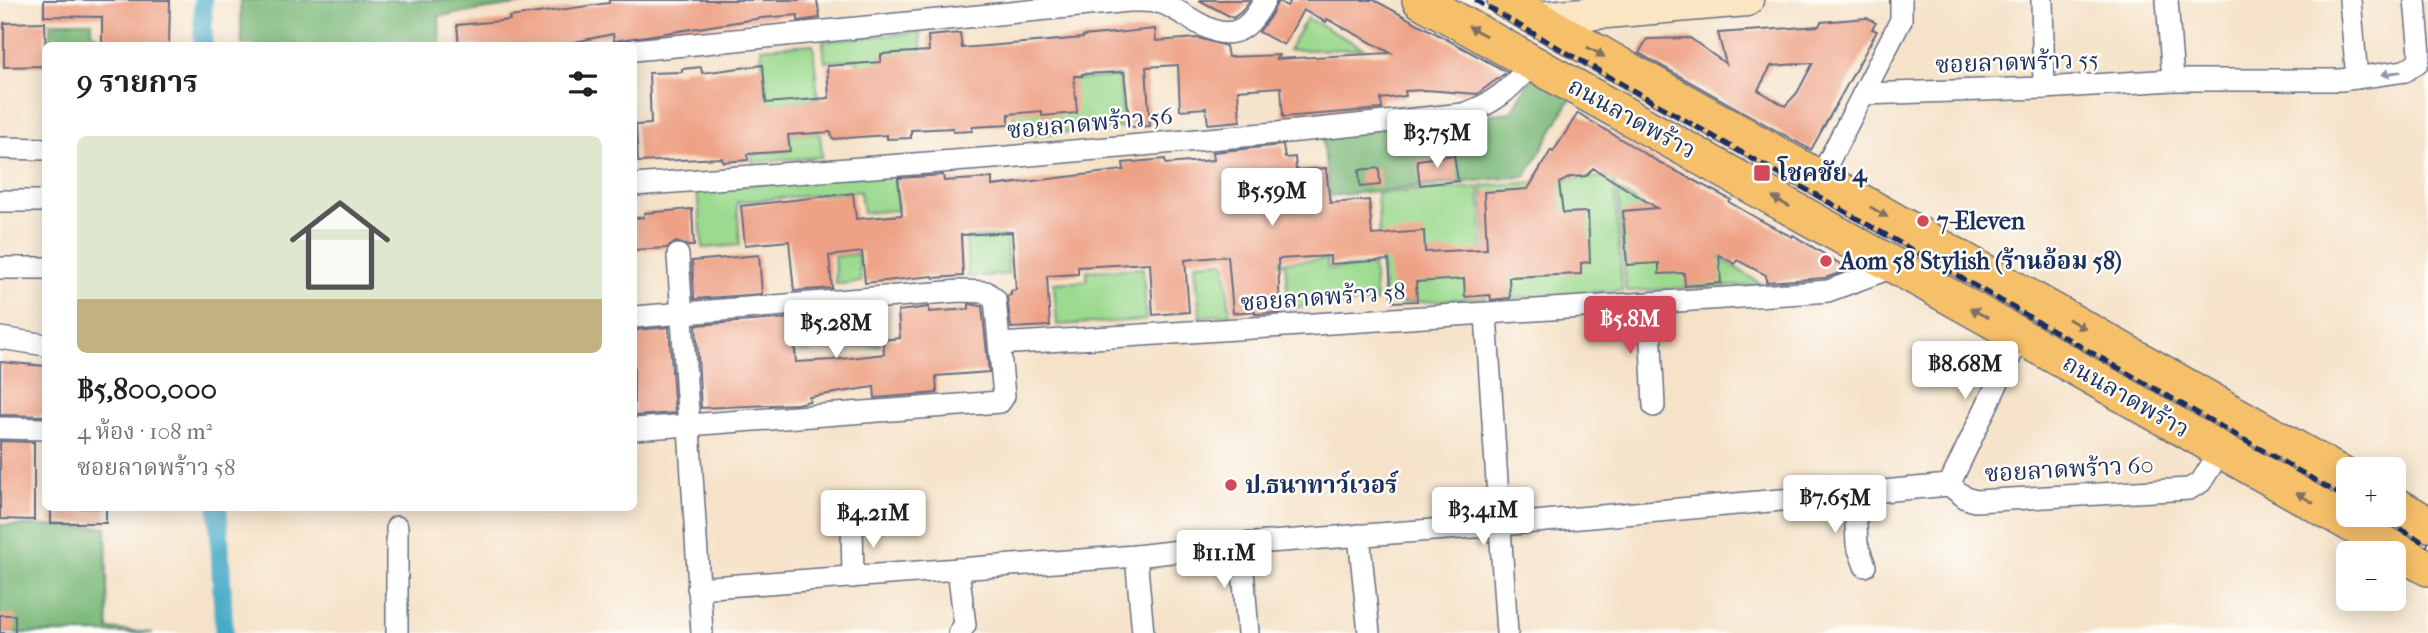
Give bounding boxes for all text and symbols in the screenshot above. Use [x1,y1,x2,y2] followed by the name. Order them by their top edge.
[1467,25,1486,37] one-way arrow
[1935,45,2099,79] street label: ซอยลาดพร้าว 55
[1586,46,1605,58] one-way arrow
[77,65,198,100] text: 9 รายการ
[564,65,602,103] icon: filters
[2380,68,2402,79] one-way arrow
[1563,71,1701,165] street label: ถนนลาดพร้าว
[1006,102,1175,144] street label: ซอยลาดพร้าว 56
[1380,110,1494,170] pin: ฿3.75M
[1403,119,1471,146] text: ฿3.75M
[1777,156,1869,188] place label: โชคชัย 4
[1752,163,1772,183] marker: โชคชัย 4
[1215,168,1329,228] pin: ฿5.59M
[1237,177,1307,204] text: ฿5.59M
[277,182,403,308] icon: home
[1771,196,1790,208] one-way arrow
[1870,206,1889,218] one-way arrow
[1936,207,2026,235] place label: 7-Eleven
[1915,213,1931,229] marker: 7-Eleven
[1838,247,2122,275] place label: Aom 58 Stylish (ร้านอ้อม 58)
[1818,253,1834,269] marker: Aom 58 Stylish (ร้านอ้อม 58)
[1240,277,1406,317] street label: ซอยลาดพร้าว 58
[1581,296,1679,356] pin: ฿5.8M
[779,300,893,360] pin: ฿5.28M
[1600,305,1660,332] text: ฿5.8M
[1970,307,1989,319] one-way arrow
[800,309,872,336] text: ฿5.28M
[2067,318,2087,330] one-way arrow
[1908,342,2022,401] pin: ฿8.68M
[2058,349,2194,443] street label: ถนนลาดพร้าว
[1928,350,2002,377] text: ฿8.68M
[77,372,217,407] text: ฿5,800,000
[77,418,212,445] text: 4 ห้อง · 108 m²
[1984,451,2154,487] street label: ซอยลาดพร้าว 60
[77,454,236,481] text: ซอยลาดพร้าว 58
[2336,457,2406,611] map controls
[2336,457,2406,527] button: +
[1245,470,1399,499] place label: ป.ธนาทาว์เวอร์
[1778,476,1892,535] pin: ฿7.65M
[1223,477,1239,493] marker: ป.ธนาทาว์เวอร์
[1799,484,1871,511] text: ฿7.65M
[1426,488,1540,547] pin: ฿3.41M
[816,490,930,550] pin: ฿4.21M
[2295,492,2315,504] one-way arrow
[1448,496,1518,523] text: ฿3.41M
[837,499,909,526] text: ฿4.21M
[1167,530,1281,590] pin: ฿11.1M
[1193,539,1255,566] text: ฿11.1M
[2336,541,2406,611] button: −

